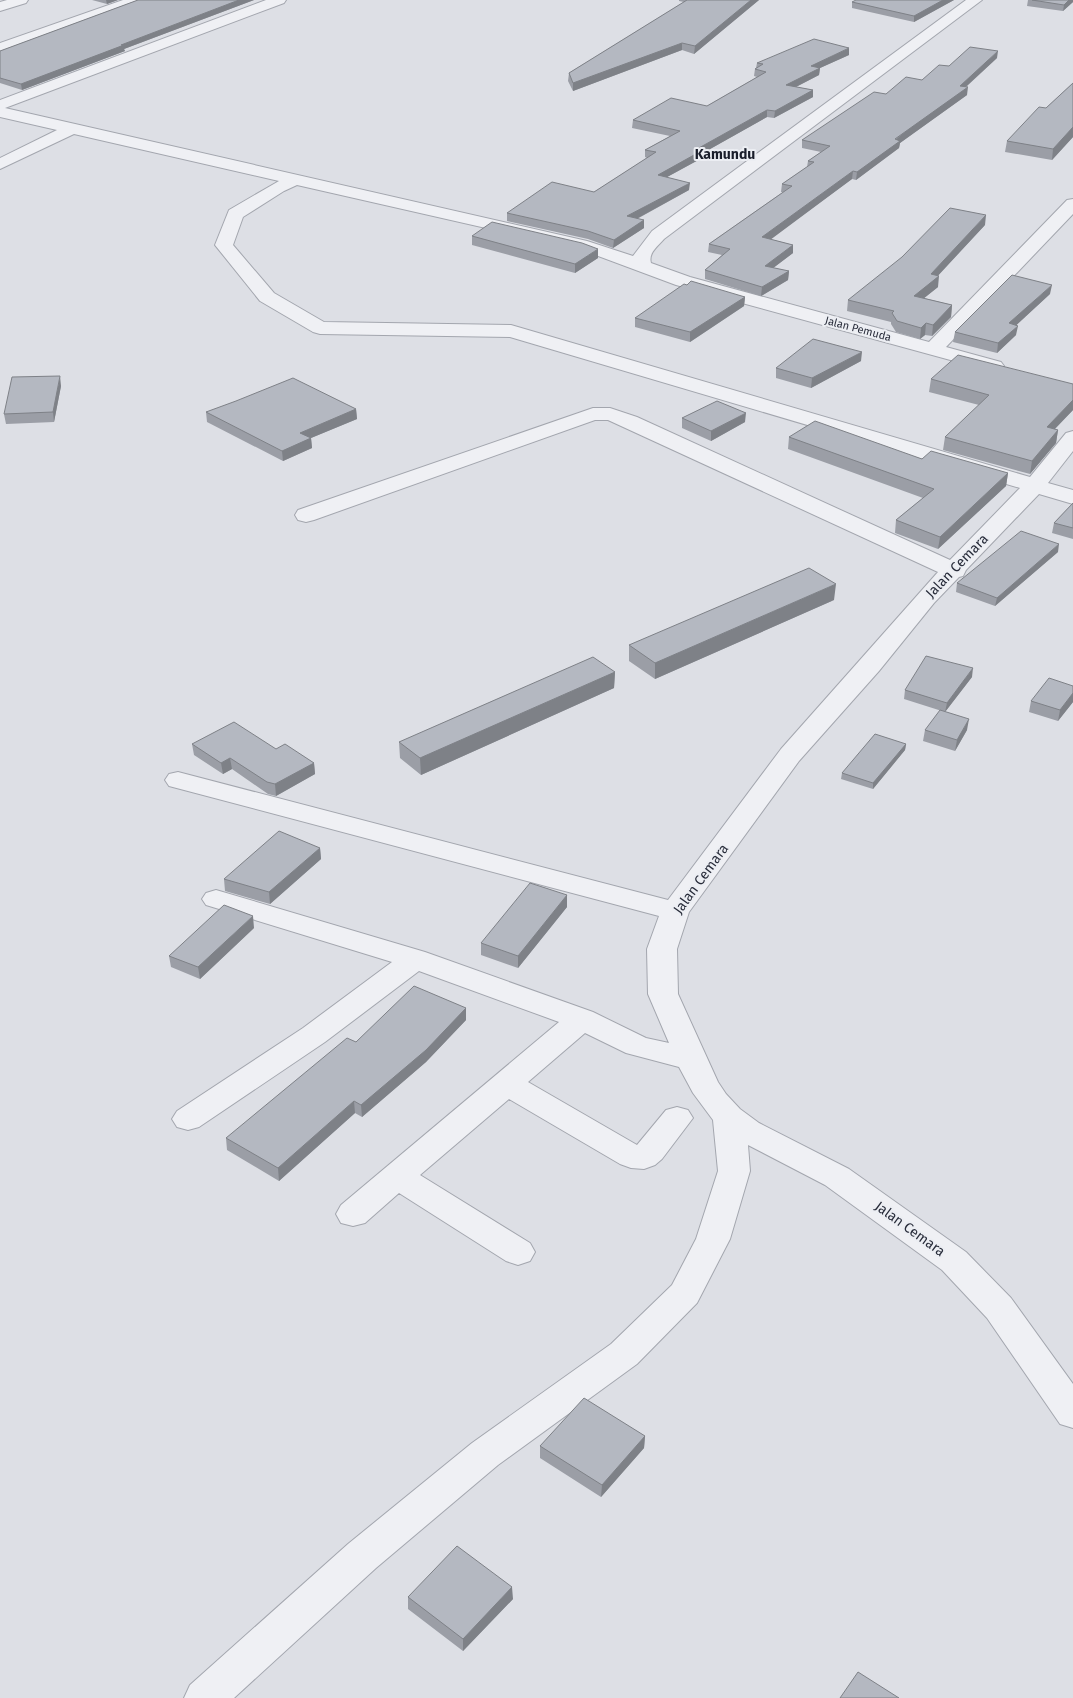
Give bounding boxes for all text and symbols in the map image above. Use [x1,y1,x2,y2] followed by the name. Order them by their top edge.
[695,146,755,163] district label: Kamundu
[823,314,893,344] street label: Jalan Pemuda
[922,530,992,602] street label: Jalan Cemara
[670,841,732,917] street label: Jalan Cemara
[872,1198,948,1260] street label: Jalan Cemara

